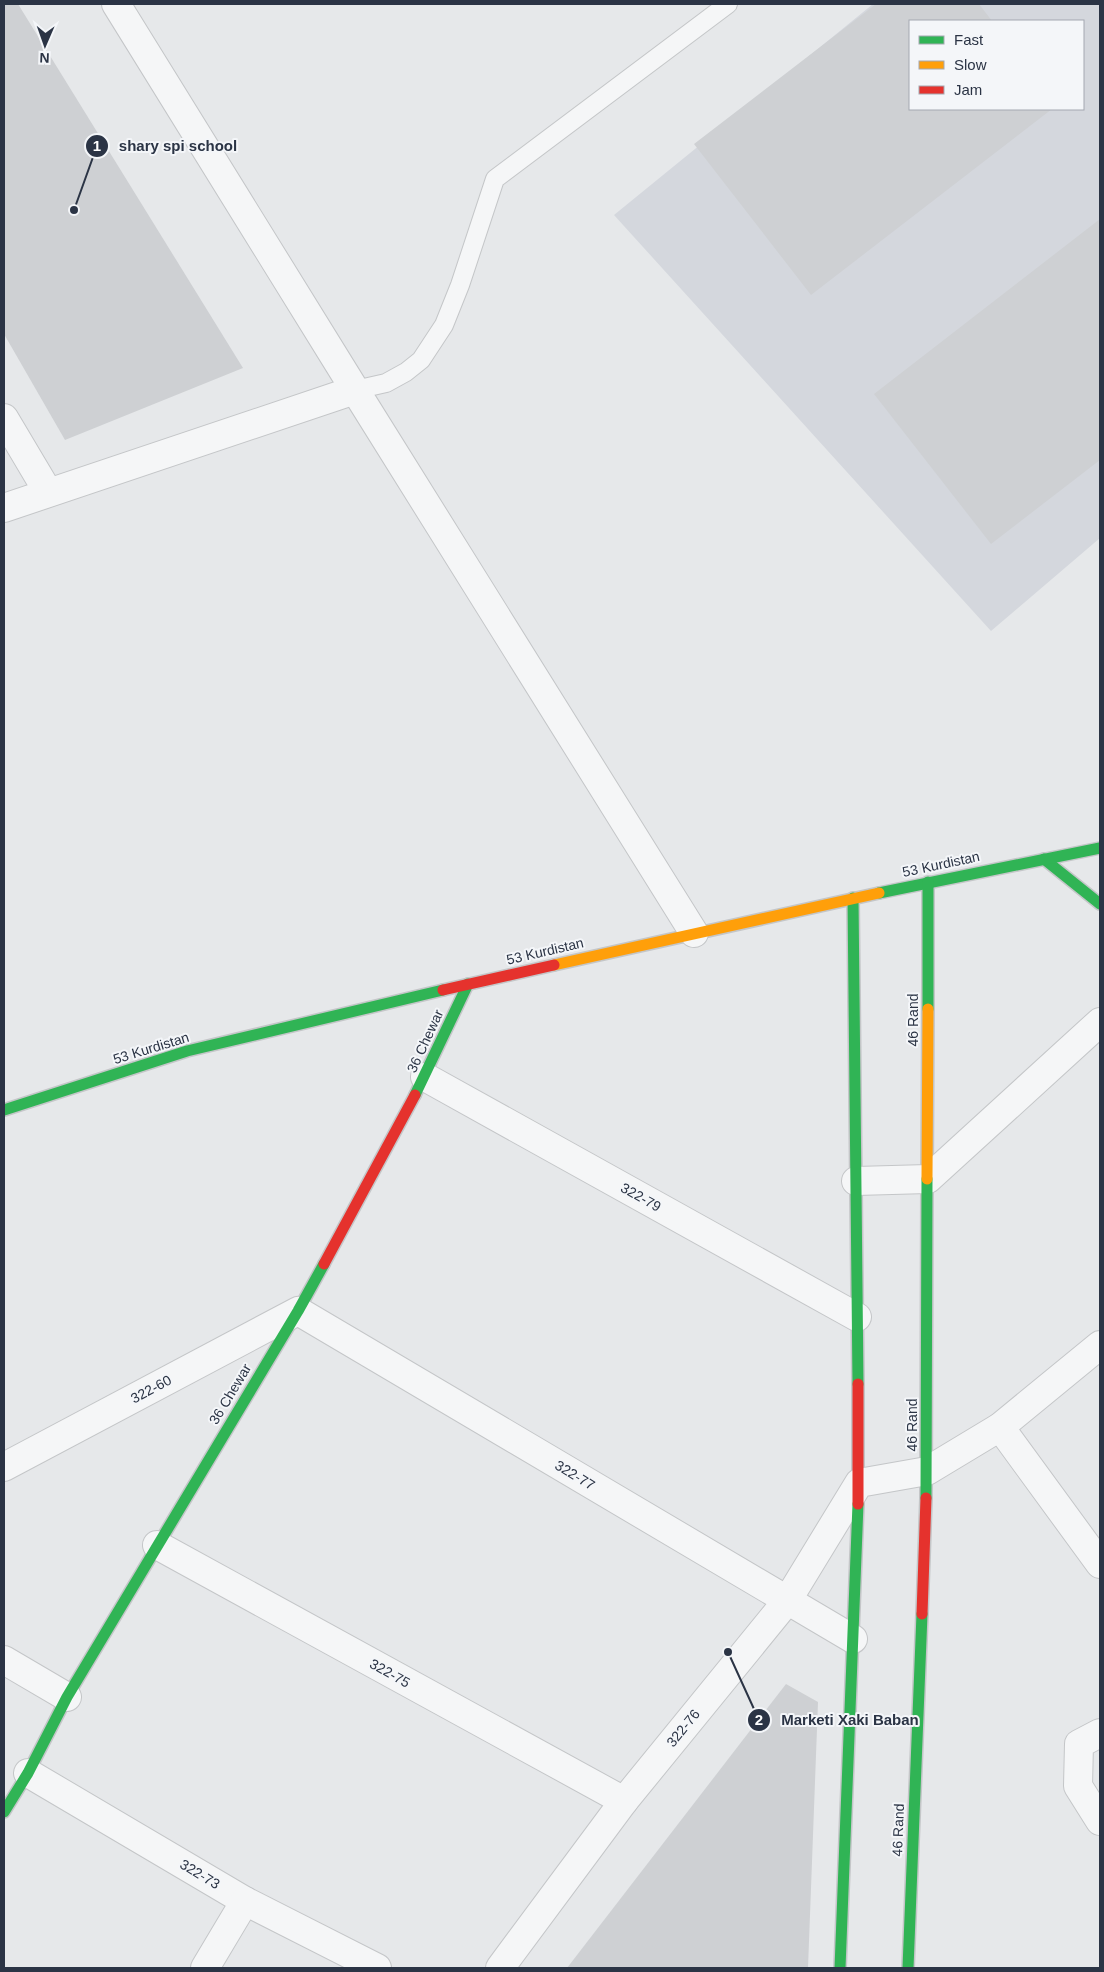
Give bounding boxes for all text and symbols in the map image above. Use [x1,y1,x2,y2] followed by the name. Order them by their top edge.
[20,20,70,70] north arrow
[909,20,1084,110] legend
[954,31,984,48] text: Fast
[39,50,50,66] text: N
[954,56,987,73] text: Slow
[954,81,982,98] text: Jam
[84,131,247,161] callout: shary spi school
[93,137,101,154] text: 1
[119,137,237,154] text: shary spi school
[901,848,981,880] street label: 53 Kurdistan
[505,934,585,968] street label: 53 Kurdistan
[905,994,921,1046] street label: 46 Rand
[403,1007,447,1075] street label: 36 Chewar
[111,1029,191,1067] street label: 53 Kurdistan
[618,1179,664,1215] street label: 322-79
[206,1361,254,1427] street label: 36 Chewar
[128,1372,174,1406] street label: 322-60
[904,1399,920,1451] street label: 46 Rand
[552,1457,598,1493] street label: 322-77
[367,1655,413,1691] street label: 322-75
[746,1705,929,1735] callout: Marketi Xaki Baban
[663,1706,703,1750] street label: 322-76
[755,1711,763,1728] text: 2
[781,1711,919,1728] text: Marketi Xaki Baban
[889,1803,907,1857] street label: 46 Rand
[177,1856,223,1892] street label: 322-73

